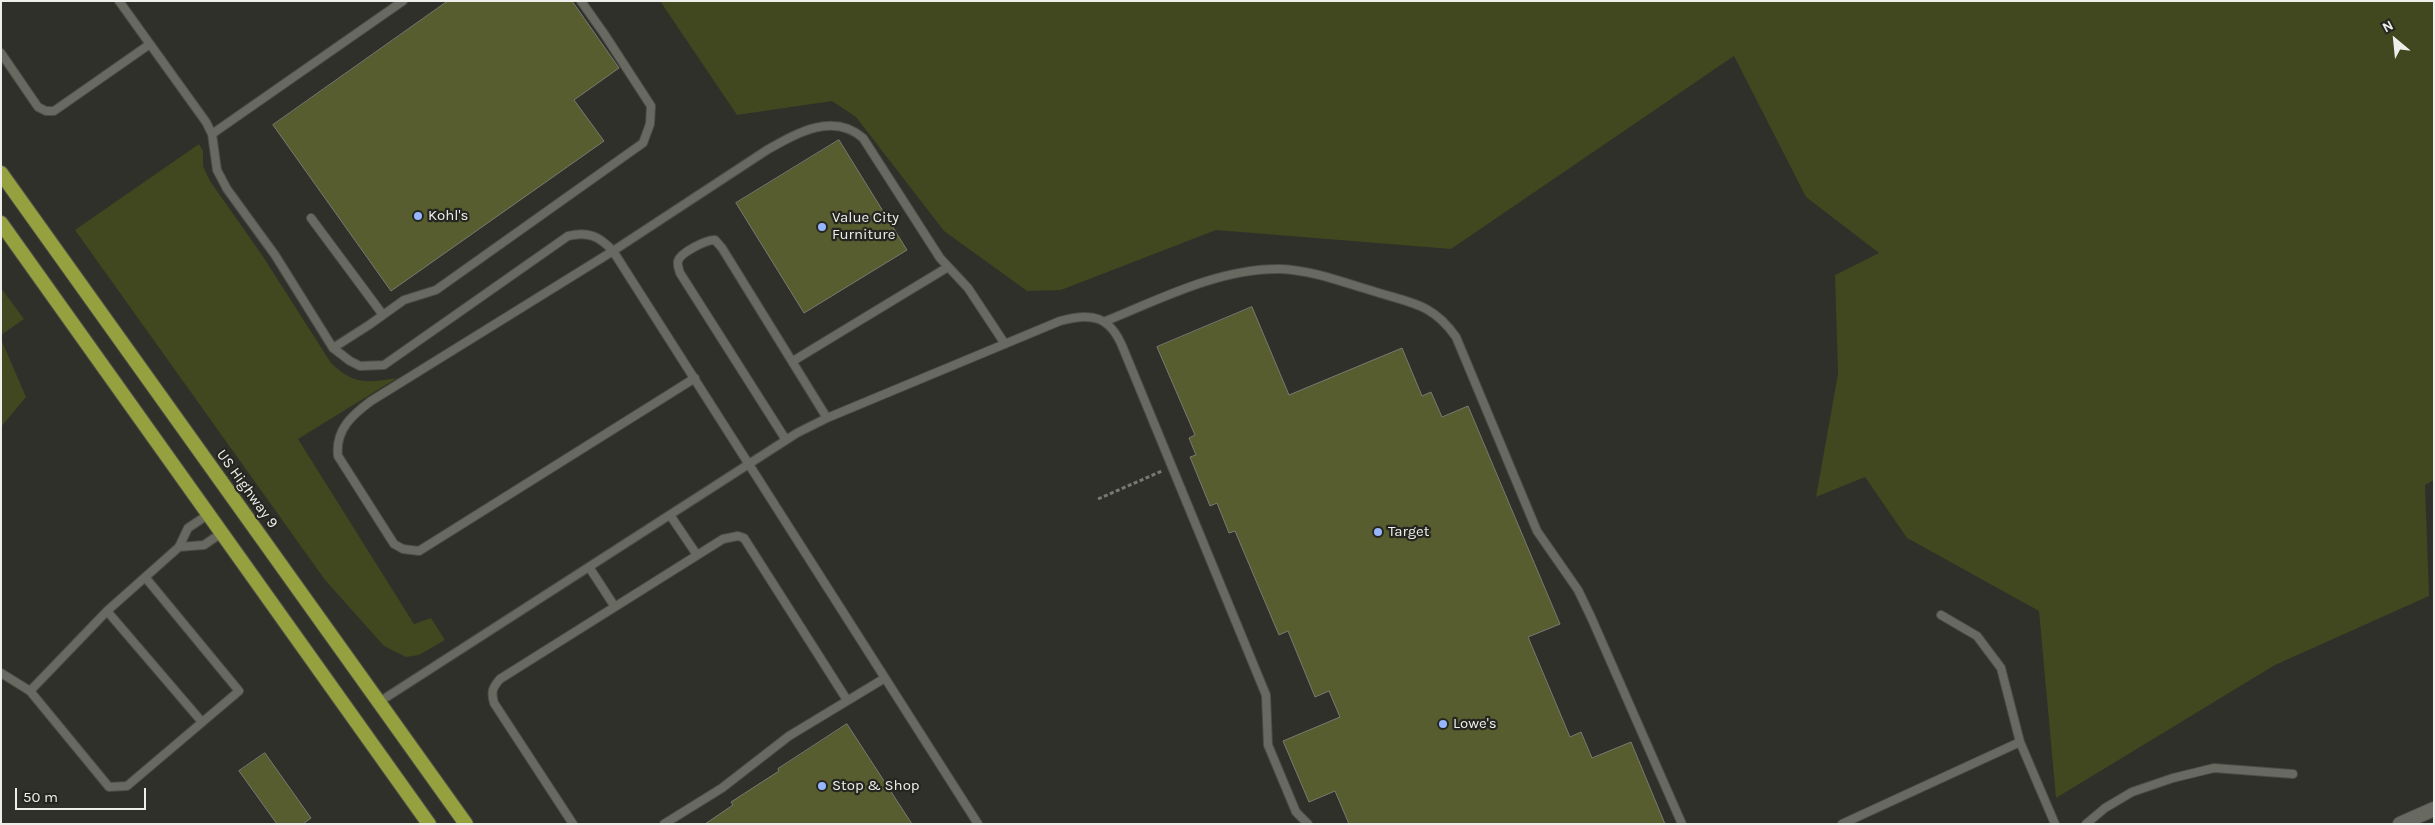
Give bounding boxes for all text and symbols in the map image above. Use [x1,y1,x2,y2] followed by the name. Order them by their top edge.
[2370,15,2420,65] north arrow
[2379,16,2396,36] text: N
[428,207,468,225] place label: Kohl's
[832,209,899,244] place label: Value City Furniture
[412,210,424,222] marker: Kohl's
[816,221,828,233] marker: Value City Furniture
[212,446,282,532] street label: US Highway 9
[1388,523,1429,541] place label: Target
[1372,526,1384,538] marker: Target
[1453,715,1497,733] place label: Lowe's
[1437,718,1449,730] marker: Lowe's
[832,777,920,795] place label: Stop & Shop
[18,778,149,810] scale bar
[816,780,828,792] marker: Stop & Shop
[23,788,58,806] text: 50 m

